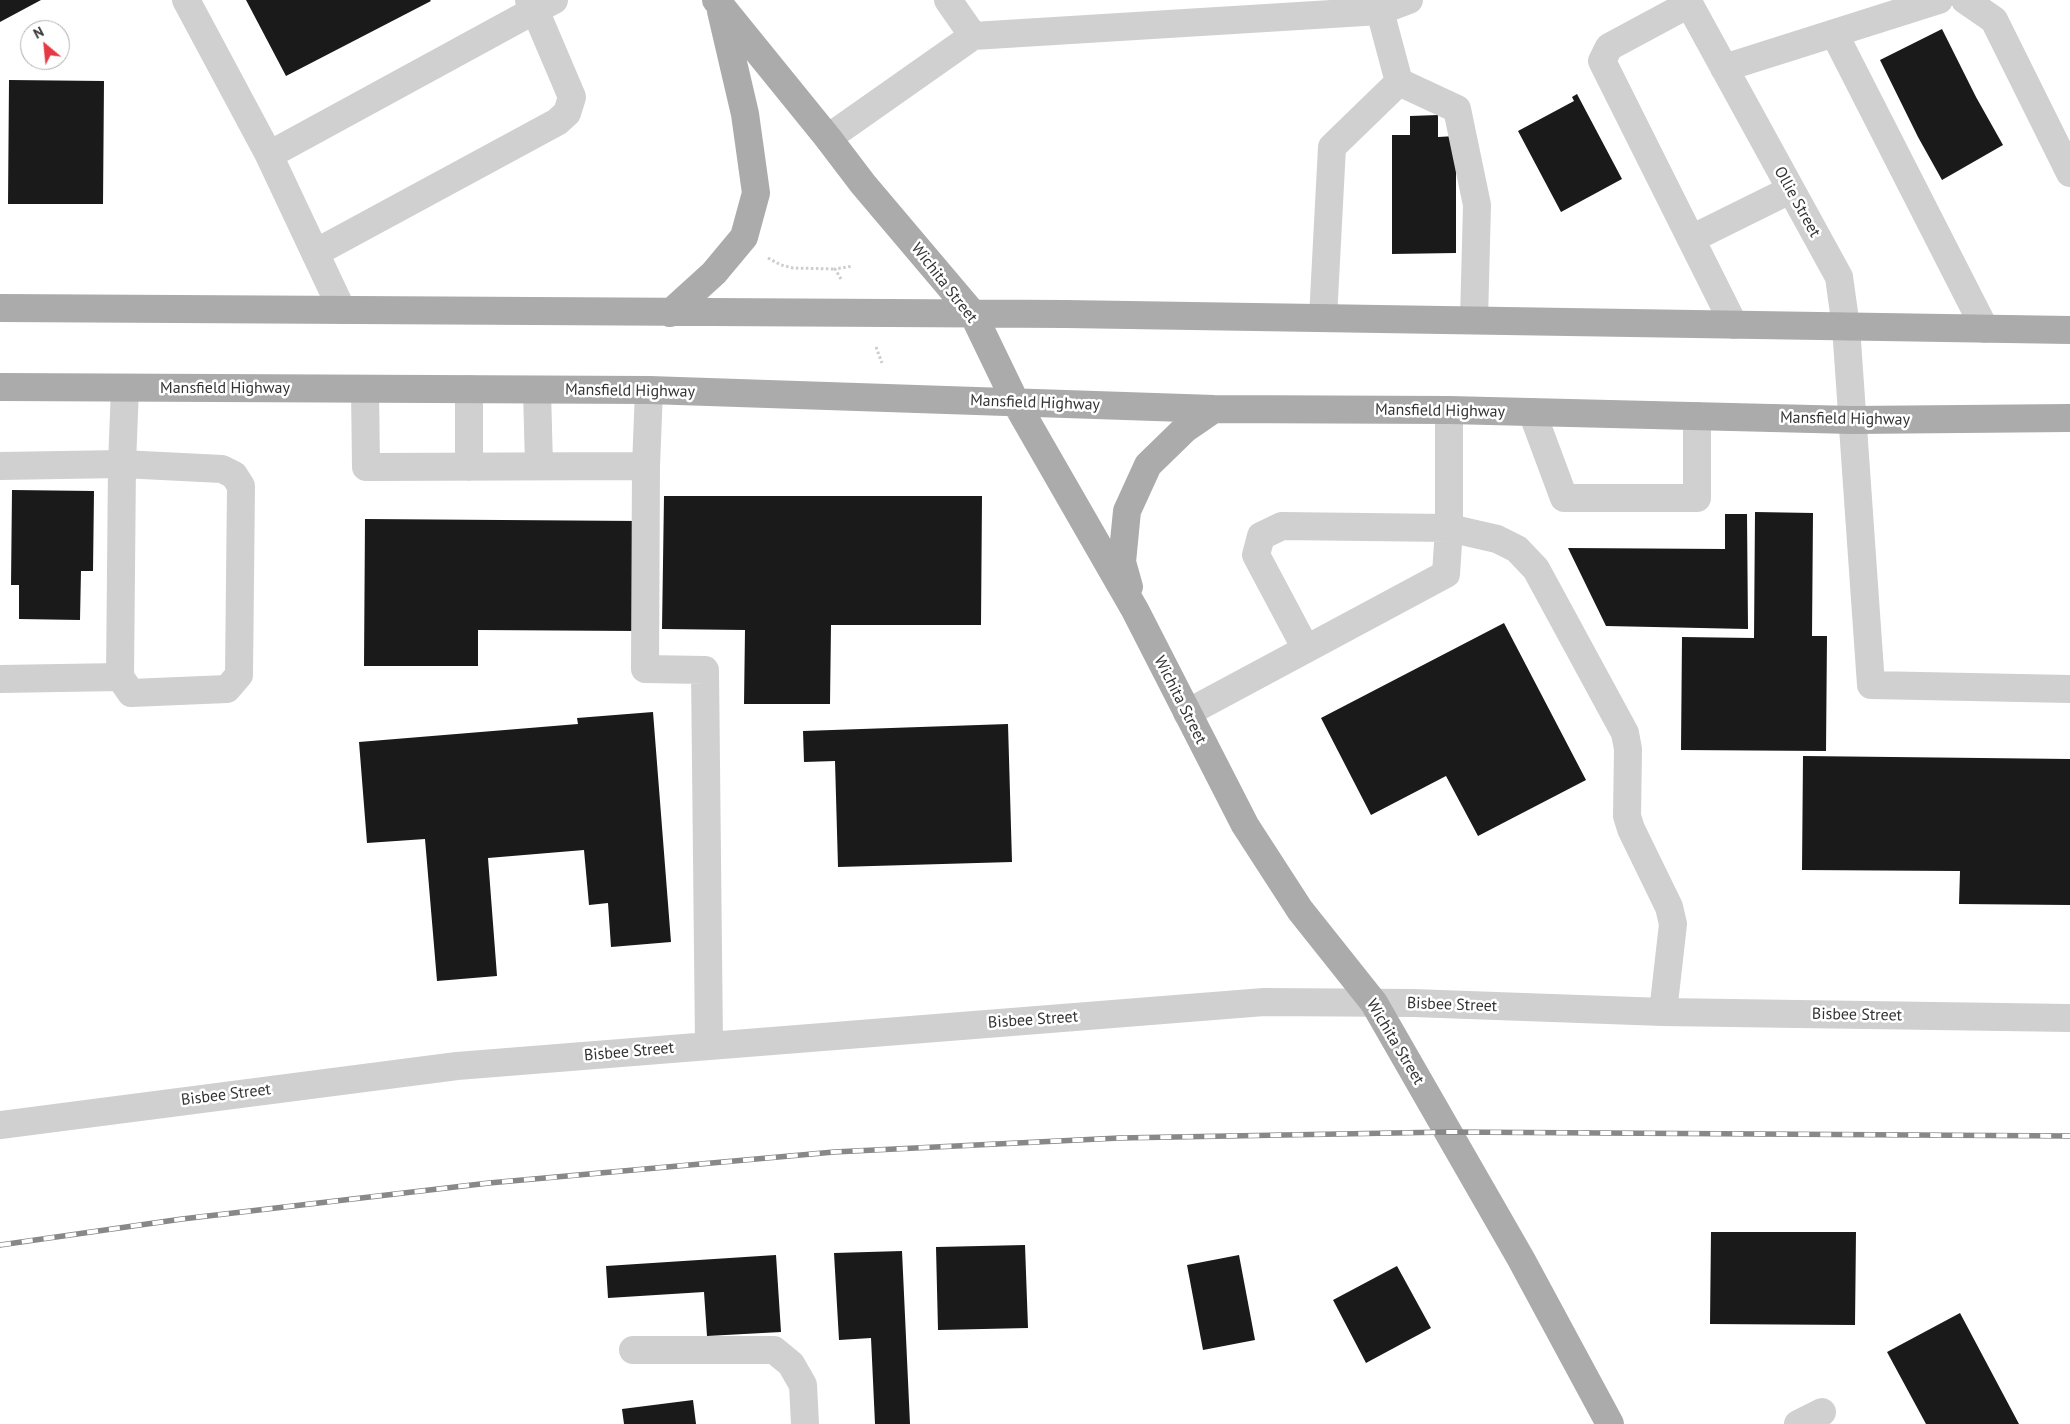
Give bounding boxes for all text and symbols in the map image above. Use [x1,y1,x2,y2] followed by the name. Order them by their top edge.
[20,20,70,70] north arrow
[30,23,47,43] text: N
[1770,163,1824,241] street label: Ollie Street
[907,239,981,327] street label: Wichita Street
[160,378,290,398] street label: Mansfield Highway
[565,380,695,402] street label: Mansfield Highway
[970,391,1100,415] street label: Mansfield Highway
[1375,400,1505,422] street label: Mansfield Highway
[1780,408,1910,430] street label: Mansfield Highway
[1150,653,1210,747] street label: Wichita Street
[1407,994,1497,1016] street label: Bisbee Street
[1362,996,1428,1088] street label: Wichita Street
[1812,1005,1902,1025] street label: Bisbee Street
[987,1007,1079,1033] street label: Bisbee Street
[583,1039,675,1065] street label: Bisbee Street
[180,1080,272,1110] street label: Bisbee Street

